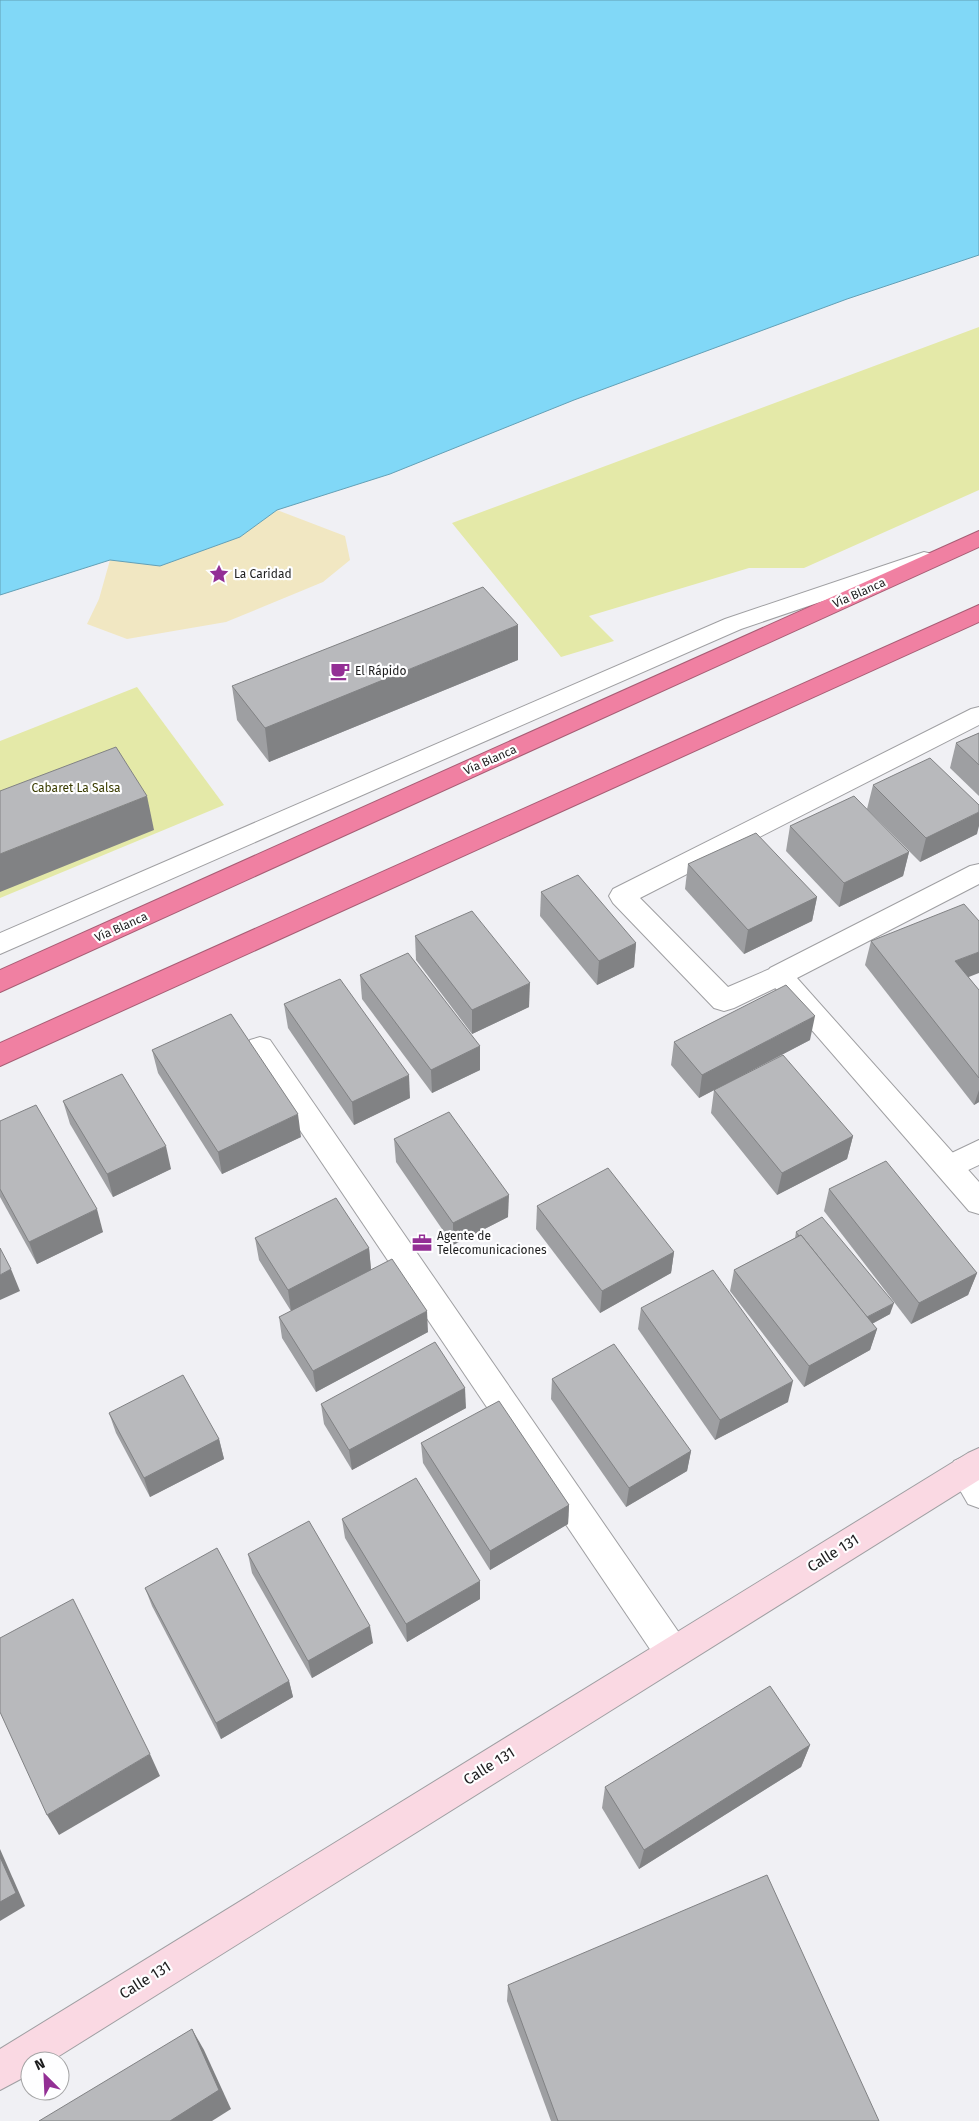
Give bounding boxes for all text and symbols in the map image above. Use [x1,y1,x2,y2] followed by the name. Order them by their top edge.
[208,563,230,585] place icon: La Caridad
[234,567,292,581] place label: La Caridad
[830,575,888,611] street label: Vía Blanca
[329,660,351,682] cafe icon: El Rápido
[355,664,406,678] place label: El Rápido
[461,742,519,778] street label: Vía Blanca
[31,781,121,795] park label: Cabaret La Salsa
[92,909,150,945] street label: Vía Blanca
[437,1229,547,1257] place label: Agente de Telecomunicaciones
[411,1232,433,1254] office icon: Agente de Telecomunicaciones
[804,1530,862,1576] street label: Calle 131
[460,1743,518,1789] street label: Calle 131
[116,1957,174,2003] street label: Calle 131
[20,2051,70,2101] north arrow
[32,2055,48,2074] text: N

